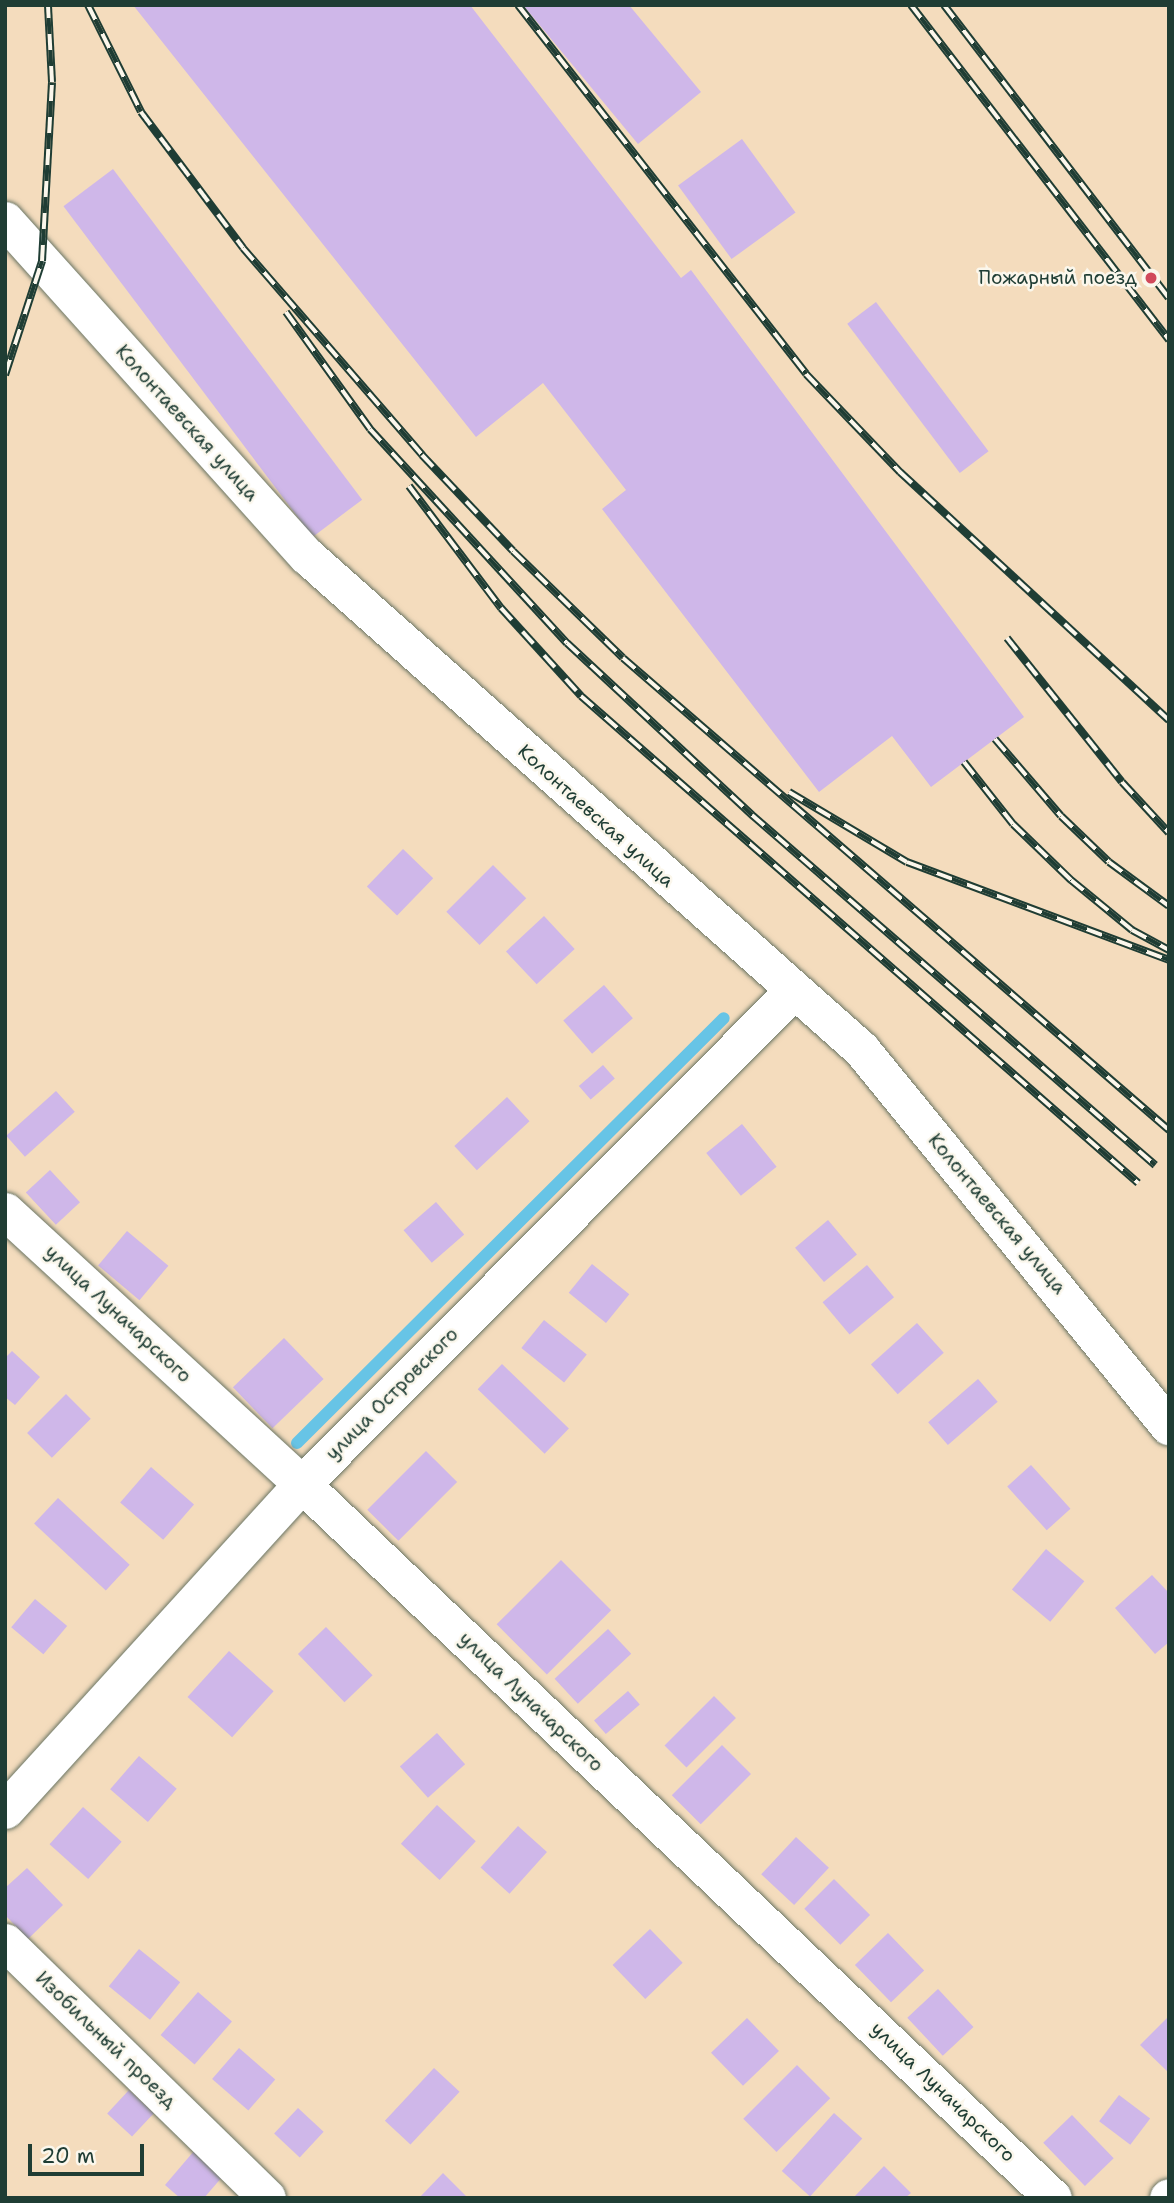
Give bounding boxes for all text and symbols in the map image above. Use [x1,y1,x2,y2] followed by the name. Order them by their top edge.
[979,267,1137,289] place label: Пожарный поезд
[1143,270,1159,286] marker: Пожарный поезд
[111,340,263,506] street label: Колонтаевская улица
[513,740,679,892] street label: Колонтаевская улица
[923,1129,1071,1299] street label: Колонтаевская улица
[40,1240,196,1388] street label: улица Луначарского
[321,1323,463,1465] street label: улица Островского
[454,1627,608,1777] street label: улица Луначарского
[31,1967,181,2113] street label: Изобильный проезд
[866,2017,1020,2167] street label: улица Луначарского
[32,2130,147,2174] scale bar
[41,2142,95,2170] text: 20 m

